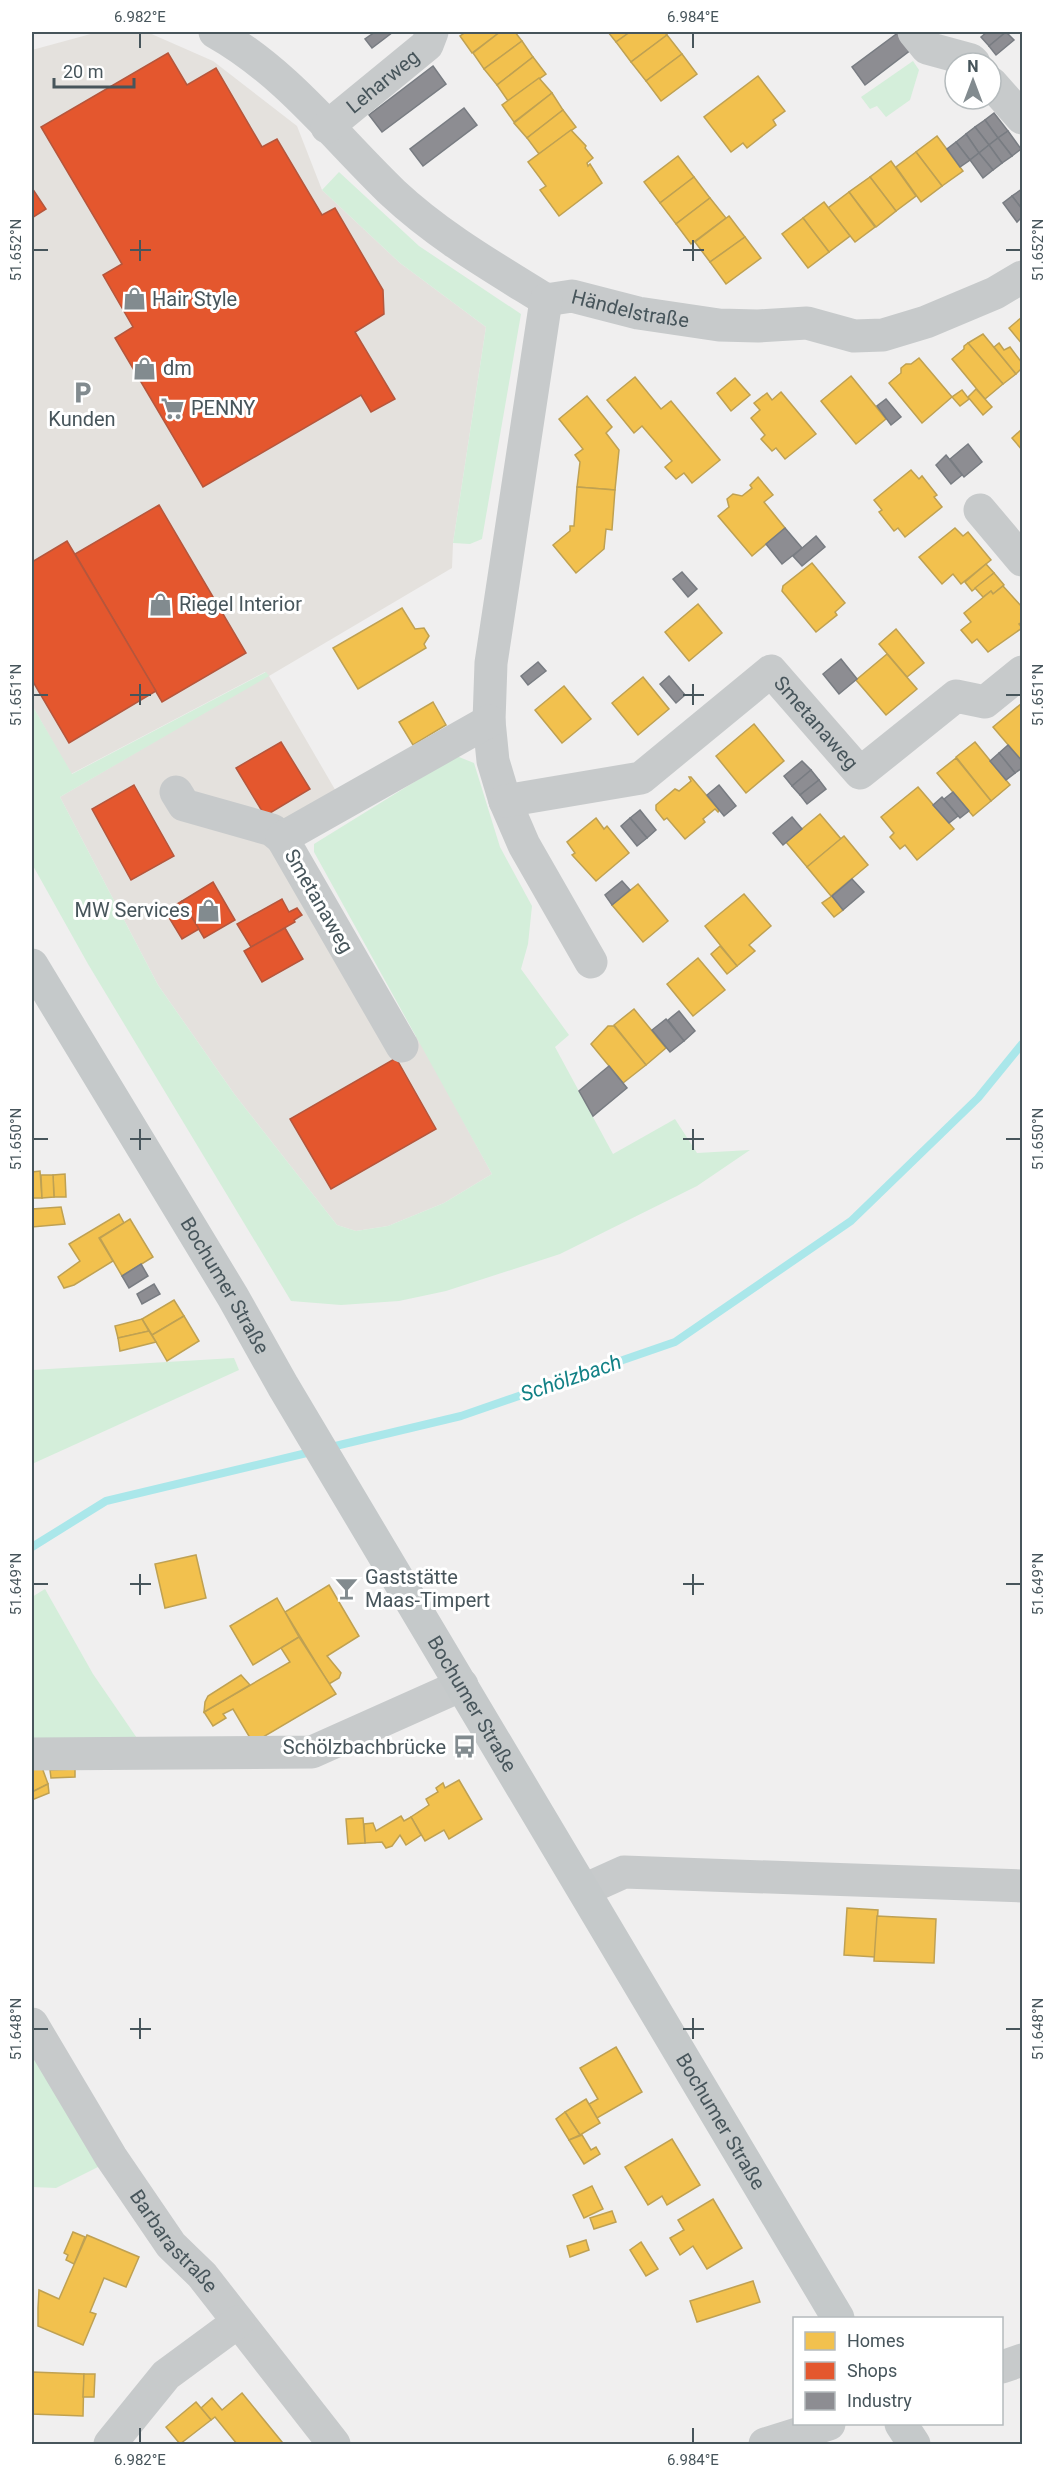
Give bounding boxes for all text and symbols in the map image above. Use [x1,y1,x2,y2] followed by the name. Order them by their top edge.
[114,8,166,26] text: 6.982°E
[667,8,719,26] text: 6.984°E
[341,44,424,118] street label: Leharweg
[54,51,134,89] scale bar
[943,51,1003,111] north arrow
[967,57,979,76] text: N
[63,61,103,82] text: 20 m
[7,219,25,281] text: 51.652°N
[1029,219,1047,281] text: 51.652°N
[569,284,691,332] street label: Händelstraße
[121,286,147,312] shop icon: Hair Style
[152,287,237,311] place label: Hair Style
[132,355,158,381] shop icon: dm
[163,356,192,380] place label: dm
[69,379,95,405] parking icon: Kunden
[160,395,186,421] supermarket icon: PENNY
[191,396,255,420] place label: PENNY
[48,407,116,431] place label: Kunden
[148,591,174,617] shop icon: Riegel Interior
[179,592,302,616] place label: Riegel Interior
[7,664,25,726] text: 51.651°N
[1029,664,1047,726] text: 51.651°N
[769,671,863,774] street label: Smetanaweg
[280,845,358,957] street label: Smetanaweg
[195,897,221,923] shop icon: MW Services
[74,898,190,922] place label: MW Services
[7,1108,25,1170] text: 51.650°N
[1029,1108,1047,1170] text: 51.650°N
[175,1213,274,1358] street label: Bochumer Straße
[517,1350,625,1406] water label: Schölzbach
[7,1553,25,1615] text: 51.649°N
[1029,1553,1047,1615] text: 51.649°N
[365,1565,490,1612] place label: Gaststätte Maas-Timpert
[334,1576,360,1602] bar icon: Gaststätte Maas-Timpert
[422,1631,522,1776] street label: Bochumer Straße
[451,1734,477,1760] bus stop icon: Schölzbachbrücke
[283,1735,446,1759] place label: Schölzbachbrücke
[7,1998,25,2060] text: 51.648°N
[1029,1998,1047,2060] text: 51.648°N
[671,2049,771,2194] street label: Bochumer Straße
[125,2185,223,2297] street label: Barbarastraße
[793,2317,1003,2425] legend
[847,2330,905,2351] text: Homes
[847,2360,897,2381] text: Shops
[847,2390,912,2411] text: Industry
[114,2451,166,2469] text: 6.982°E
[667,2451,719,2469] text: 6.984°E

